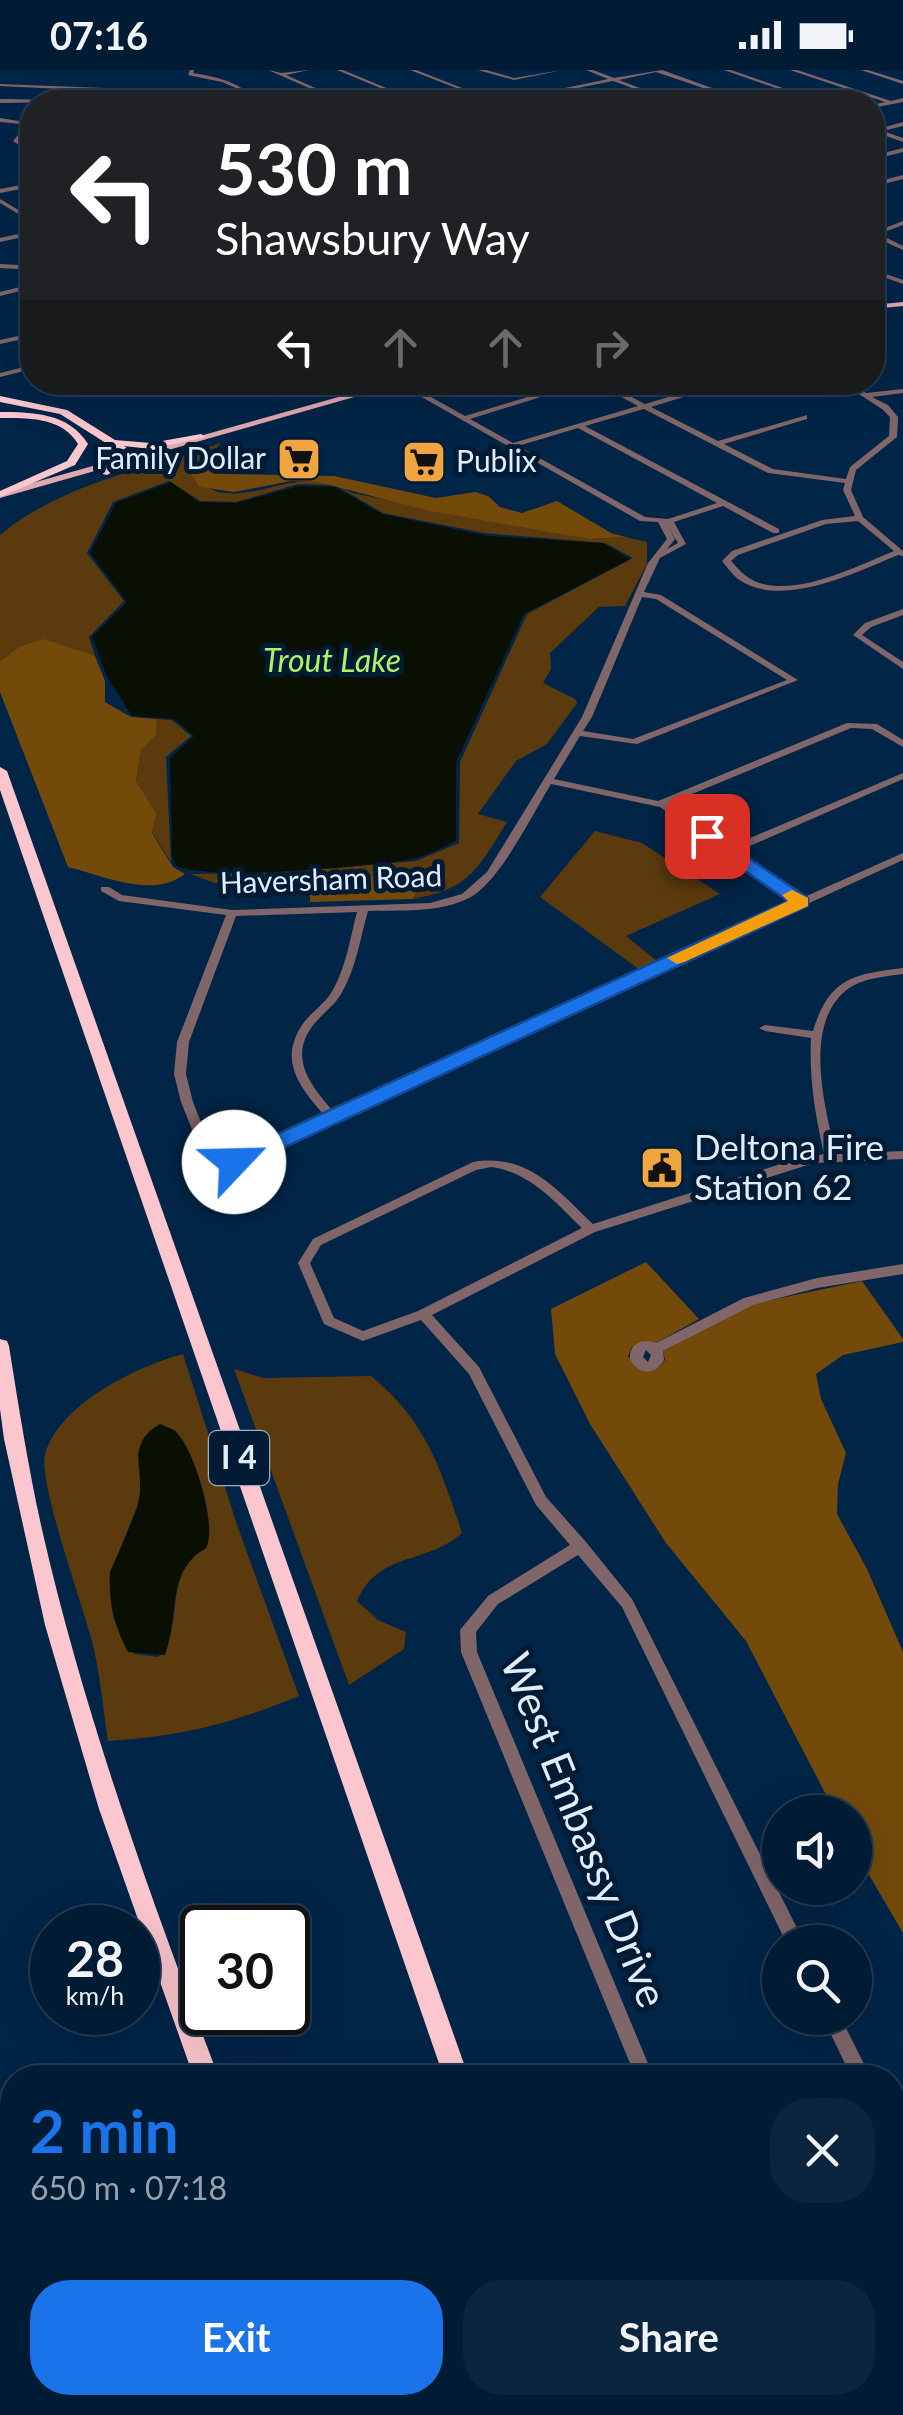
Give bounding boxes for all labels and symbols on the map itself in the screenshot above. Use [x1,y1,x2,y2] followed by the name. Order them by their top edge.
[276,436,322,482] supermarket icon: Family Dollar
[95,439,266,475] place label: Family Dollar
[401,439,447,485] supermarket icon: Publix
[456,442,537,478] place label: Publix
[263,640,401,679] water label: Trout Lake
[665,794,750,879] pin
[219,856,443,900] street label: Haversham Road
[182,1110,286,1214] position arrow
[694,1125,884,1207] place label: Deltona Fire Station 62
[639,1145,685,1191] public building icon: Deltona Fire Station 62
[209,1431,269,1485] road number: I 4
[491,1645,679,2014] street label: West Embassy Drive
[180,1905,310,2035] speed limit sign: 30

